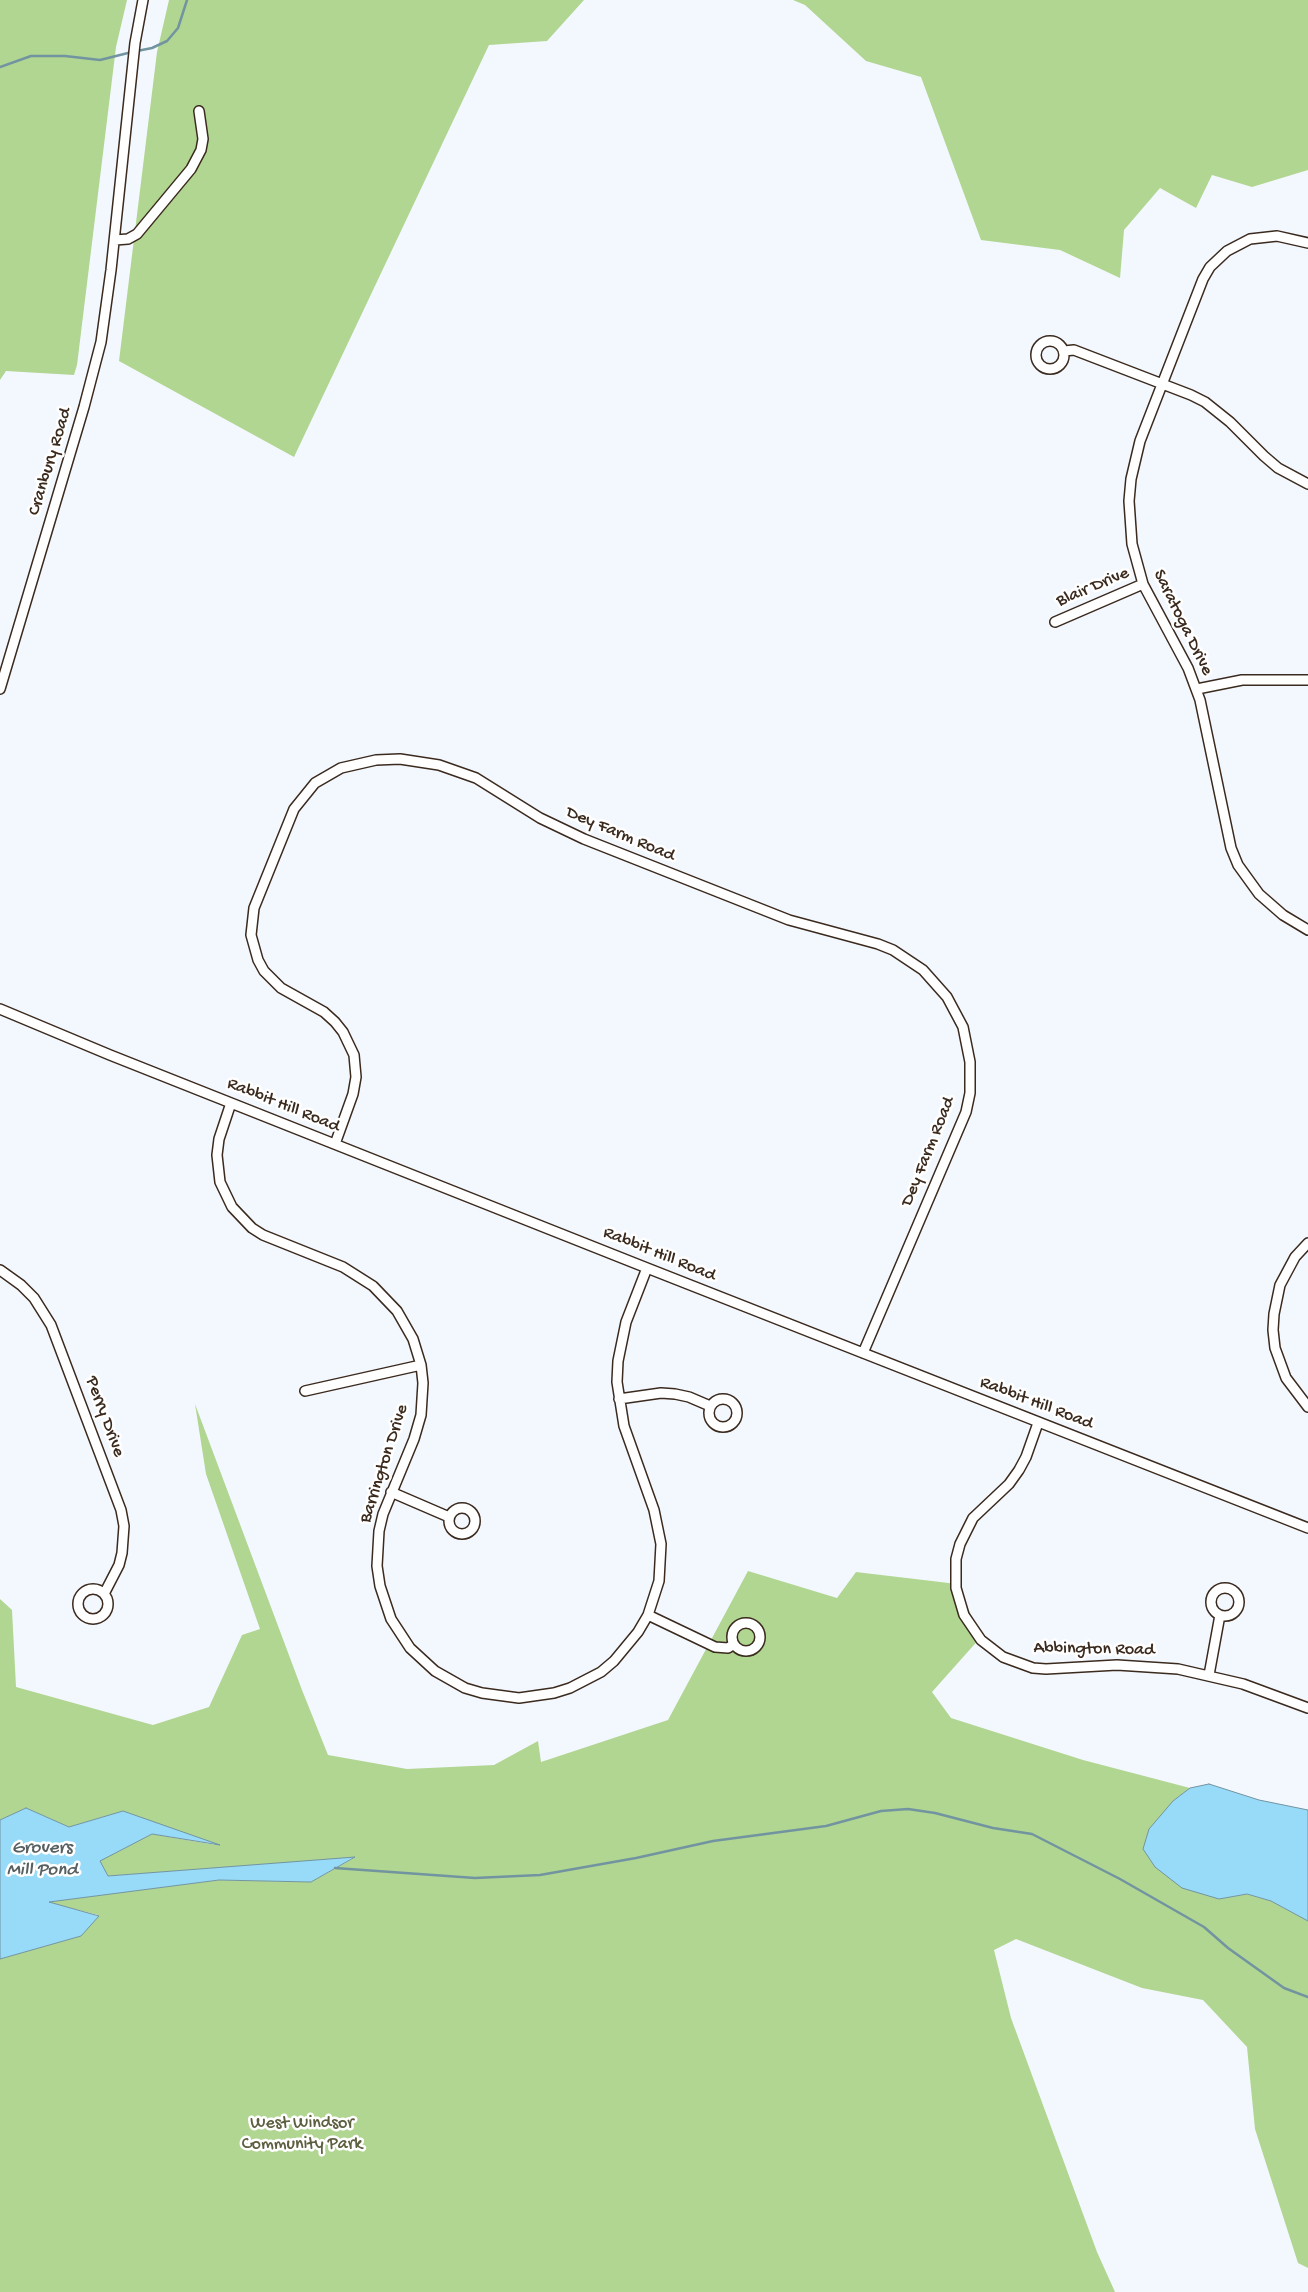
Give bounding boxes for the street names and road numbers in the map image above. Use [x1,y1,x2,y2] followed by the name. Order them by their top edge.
[24,406,78,518] street label: Cranbury Road
[1053,563,1133,613] street label: Blair Drive
[1147,567,1217,679] street label: Saratoga Drive
[562,802,678,868] street label: Dey Farm Road
[223,1074,343,1138] street label: Rabbit Hill Road
[897,1094,961,1210] street label: Dey Farm Road
[599,1223,719,1287] street label: Rabbit Hill Road
[976,1372,1096,1436] street label: Rabbit Hill Road
[79,1374,129,1460] street label: Perry Drive
[356,1402,414,1526] street label: Barrington Drive
[1033,1638,1155,1662] street label: Abbington Road

